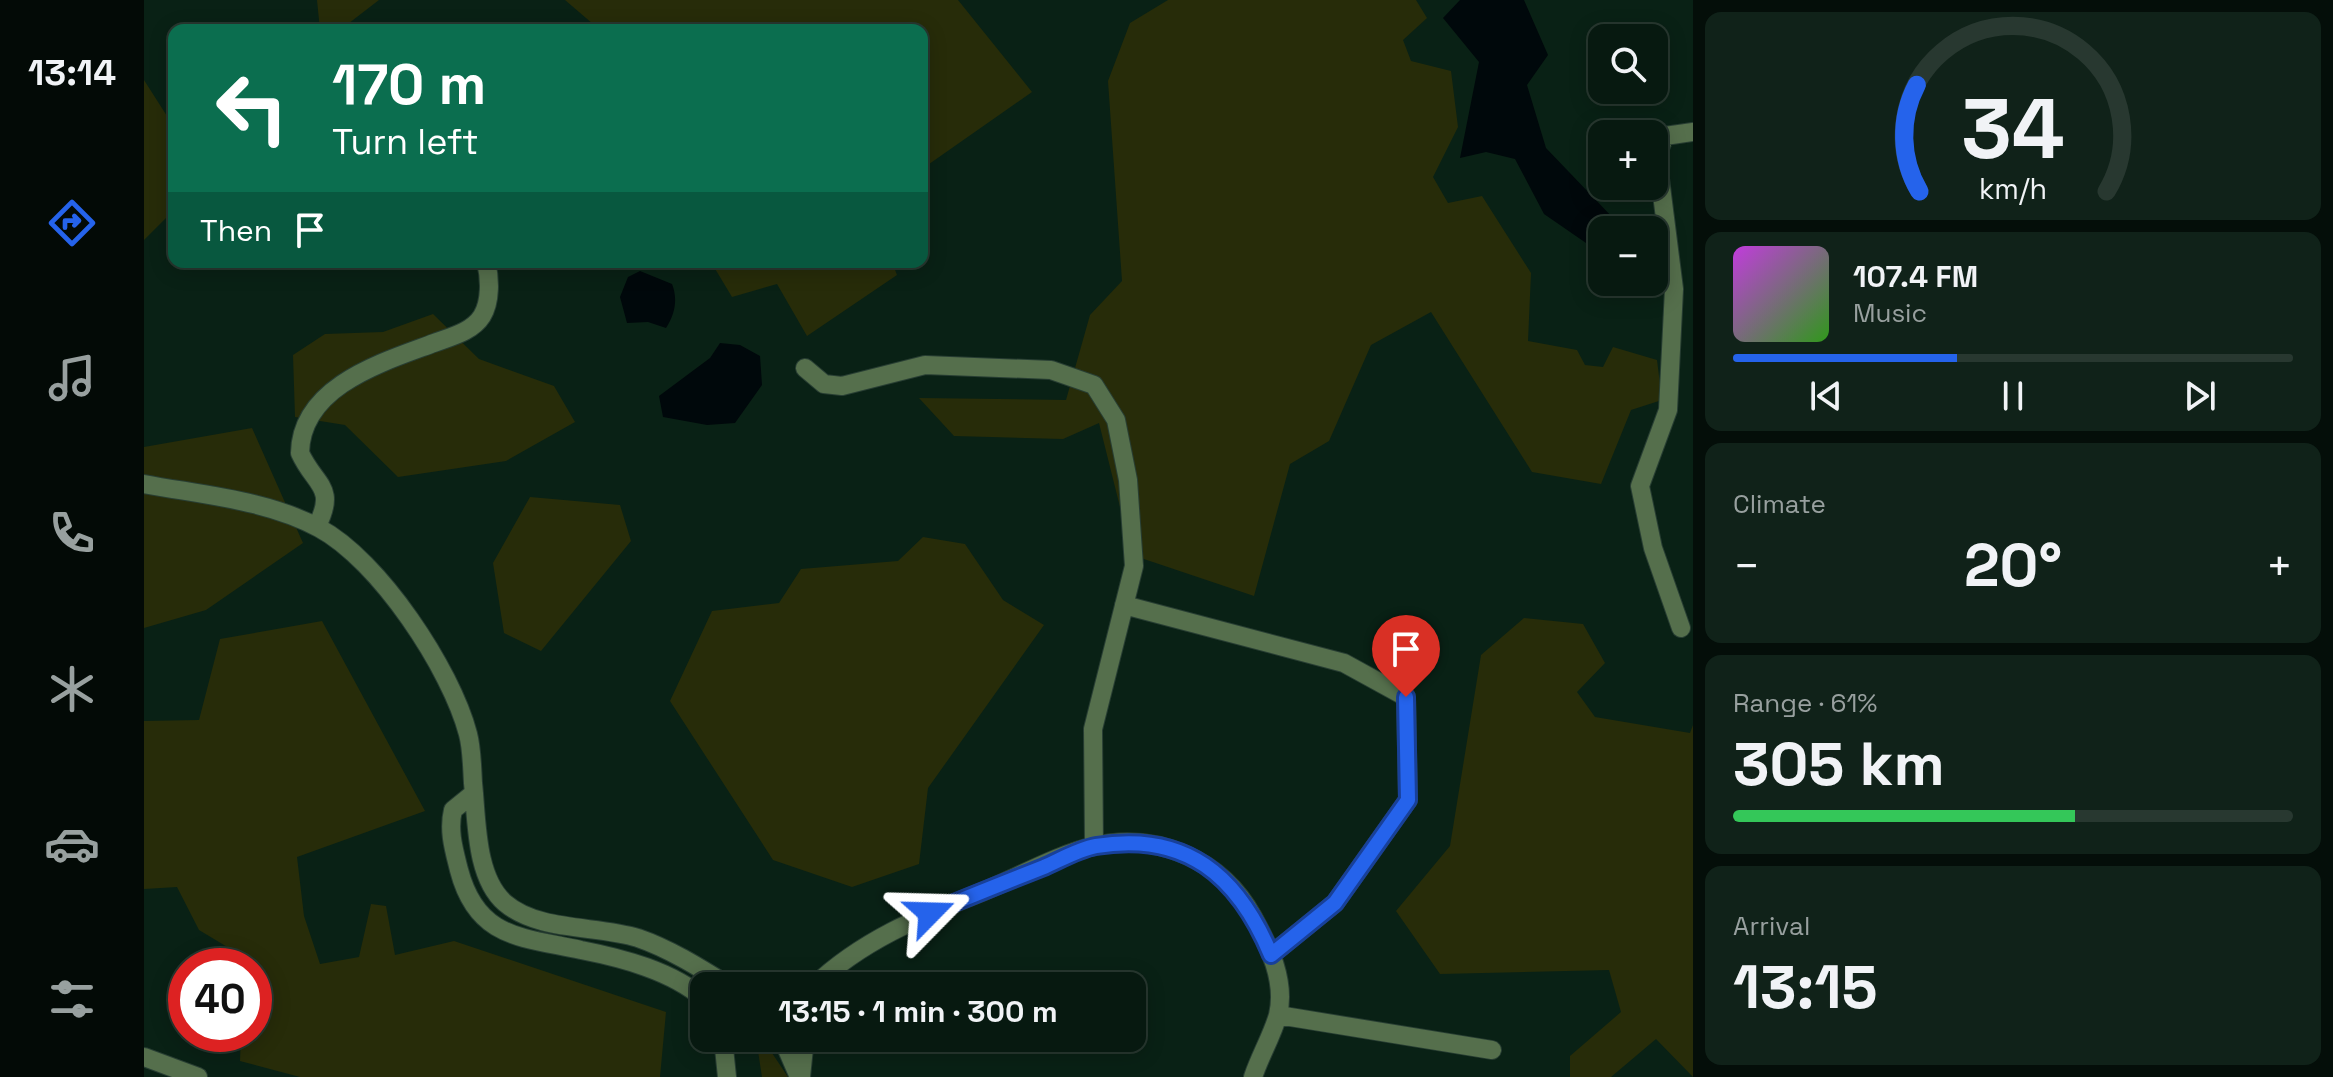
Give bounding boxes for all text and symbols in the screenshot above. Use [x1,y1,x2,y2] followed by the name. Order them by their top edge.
[1588,24,1668,296] map controls
[1588,24,1668,104] button: search
[332,49,486,120] text: 170 m
[28,50,116,96] text: 13:14
[200,56,304,160] icon: left
[1961,76,2065,182] text: 34
[332,119,479,165] text: Turn left
[1588,120,1668,200] button: +
[1979,171,2047,207] text: km/h
[44,195,100,251] icon: directions
[288,208,332,252] icon: arrive
[200,211,272,250] text: Then
[1588,216,1668,296] button: −
[1853,257,1978,296] text: 107.4 FM
[1853,296,1927,330] text: Music
[44,350,100,406] icon: music
[1804,374,1848,418] icon: previous
[1991,374,2035,418] icon: pause
[2178,374,2222,418] icon: next
[1733,487,1826,521] text: Climate
[44,505,100,561] icon: phone
[1964,527,2062,604] text: 20°
[1733,538,1760,594] text: −
[2266,538,2293,594] text: +
[1372,615,1440,697] pin
[1384,627,1428,671] icon: arrive
[44,661,100,717] icon: climate
[1733,686,1877,720] text: Range · 61%
[1733,726,1945,803] text: 305 km
[44,816,100,872] icon: car
[888,871,972,955] position arrow
[1733,909,1810,943] text: Arrival
[168,948,272,1052] speed limit sign: 40
[1733,949,1878,1026] text: 13:15
[44,971,100,1027] icon: filters
[778,992,1058,1031] text: 13:15 · 1 min · 300 m

